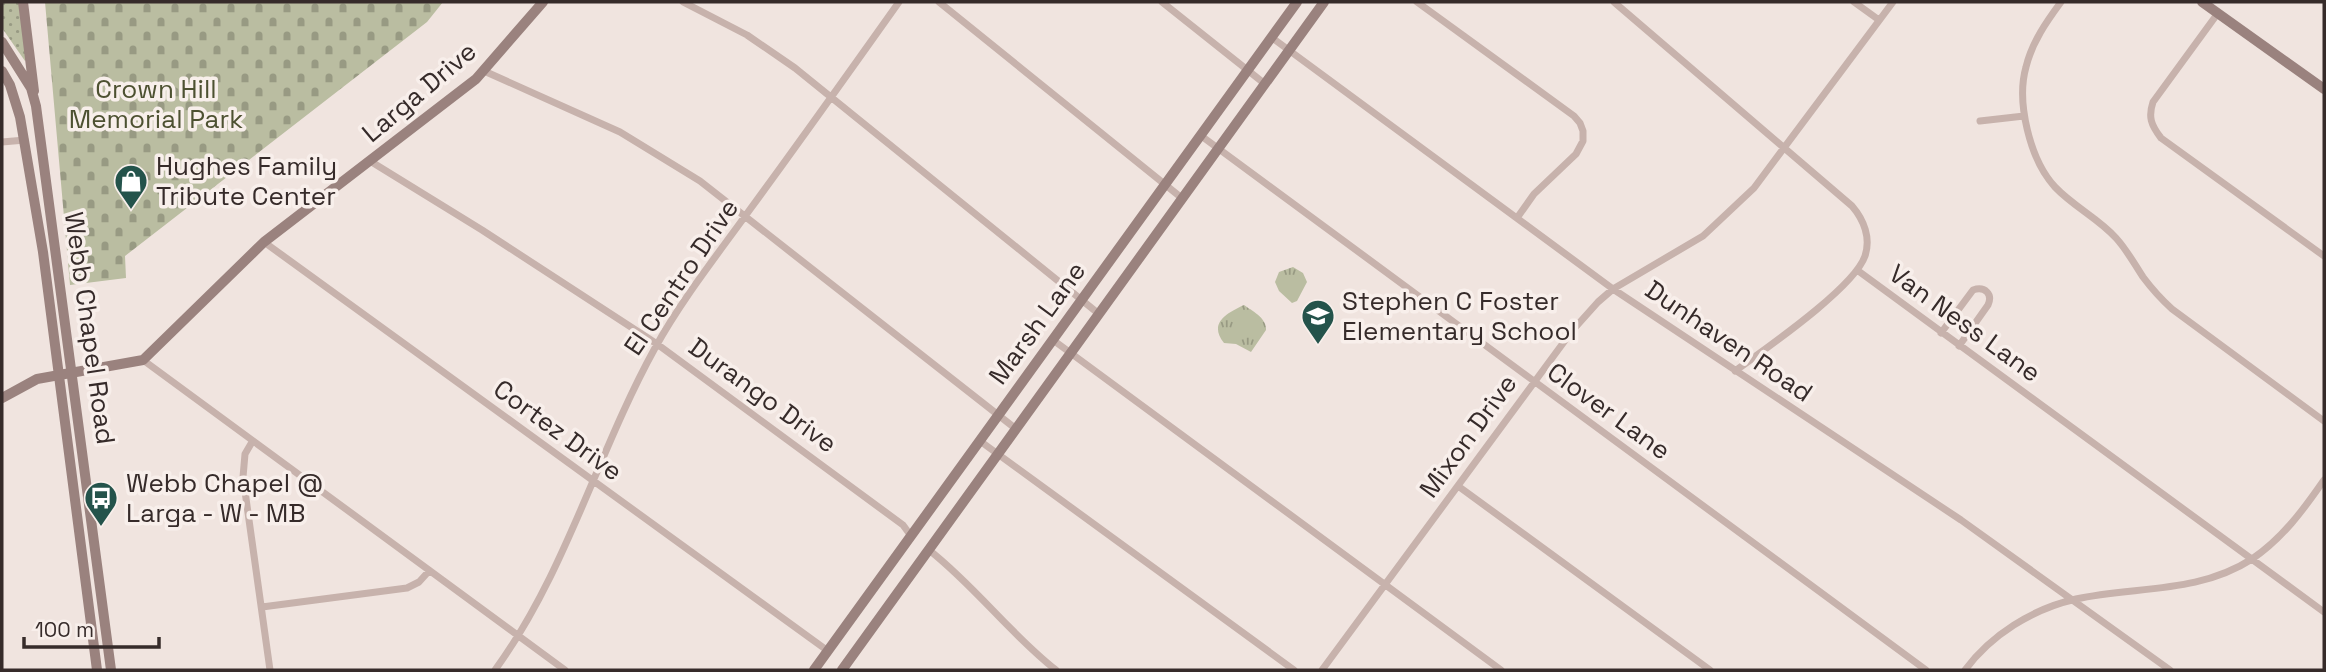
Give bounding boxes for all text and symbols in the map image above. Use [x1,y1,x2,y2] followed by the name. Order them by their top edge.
[355,34,483,150] street label: Larga Drive
[69,72,243,136] park label: Crown Hill Memorial Park
[156,149,337,213] place label: Hughes Family Tribute Center
[112,162,150,211] shop icon: Hughes Family Tribute Center
[616,192,746,362] street label: El Centro Drive
[57,210,123,446] street label: Webb Chapel Road
[981,255,1093,391] street label: Marsh Lane
[1882,256,2048,390] street label: Van Ness Lane
[1639,272,1819,410] street label: Dunhaven Road
[1342,284,1577,348] place label: Stephen C Foster Elementary School
[1299,297,1337,346] school or university icon: Stephen C Foster Elementary School
[682,330,844,460] street label: Durango Drive
[1541,355,1677,467] street label: Clover Lane
[1412,368,1524,504] street label: Mixon Drive
[487,372,629,488] street label: Cortez Drive
[126,466,323,530] place label: Webb Chapel @ Larga - W - MB
[82,479,120,528] bus stop icon: Webb Chapel @ Larga - W - MB
[24,606,159,650] scale bar
[35,616,94,643] text: 100 m

